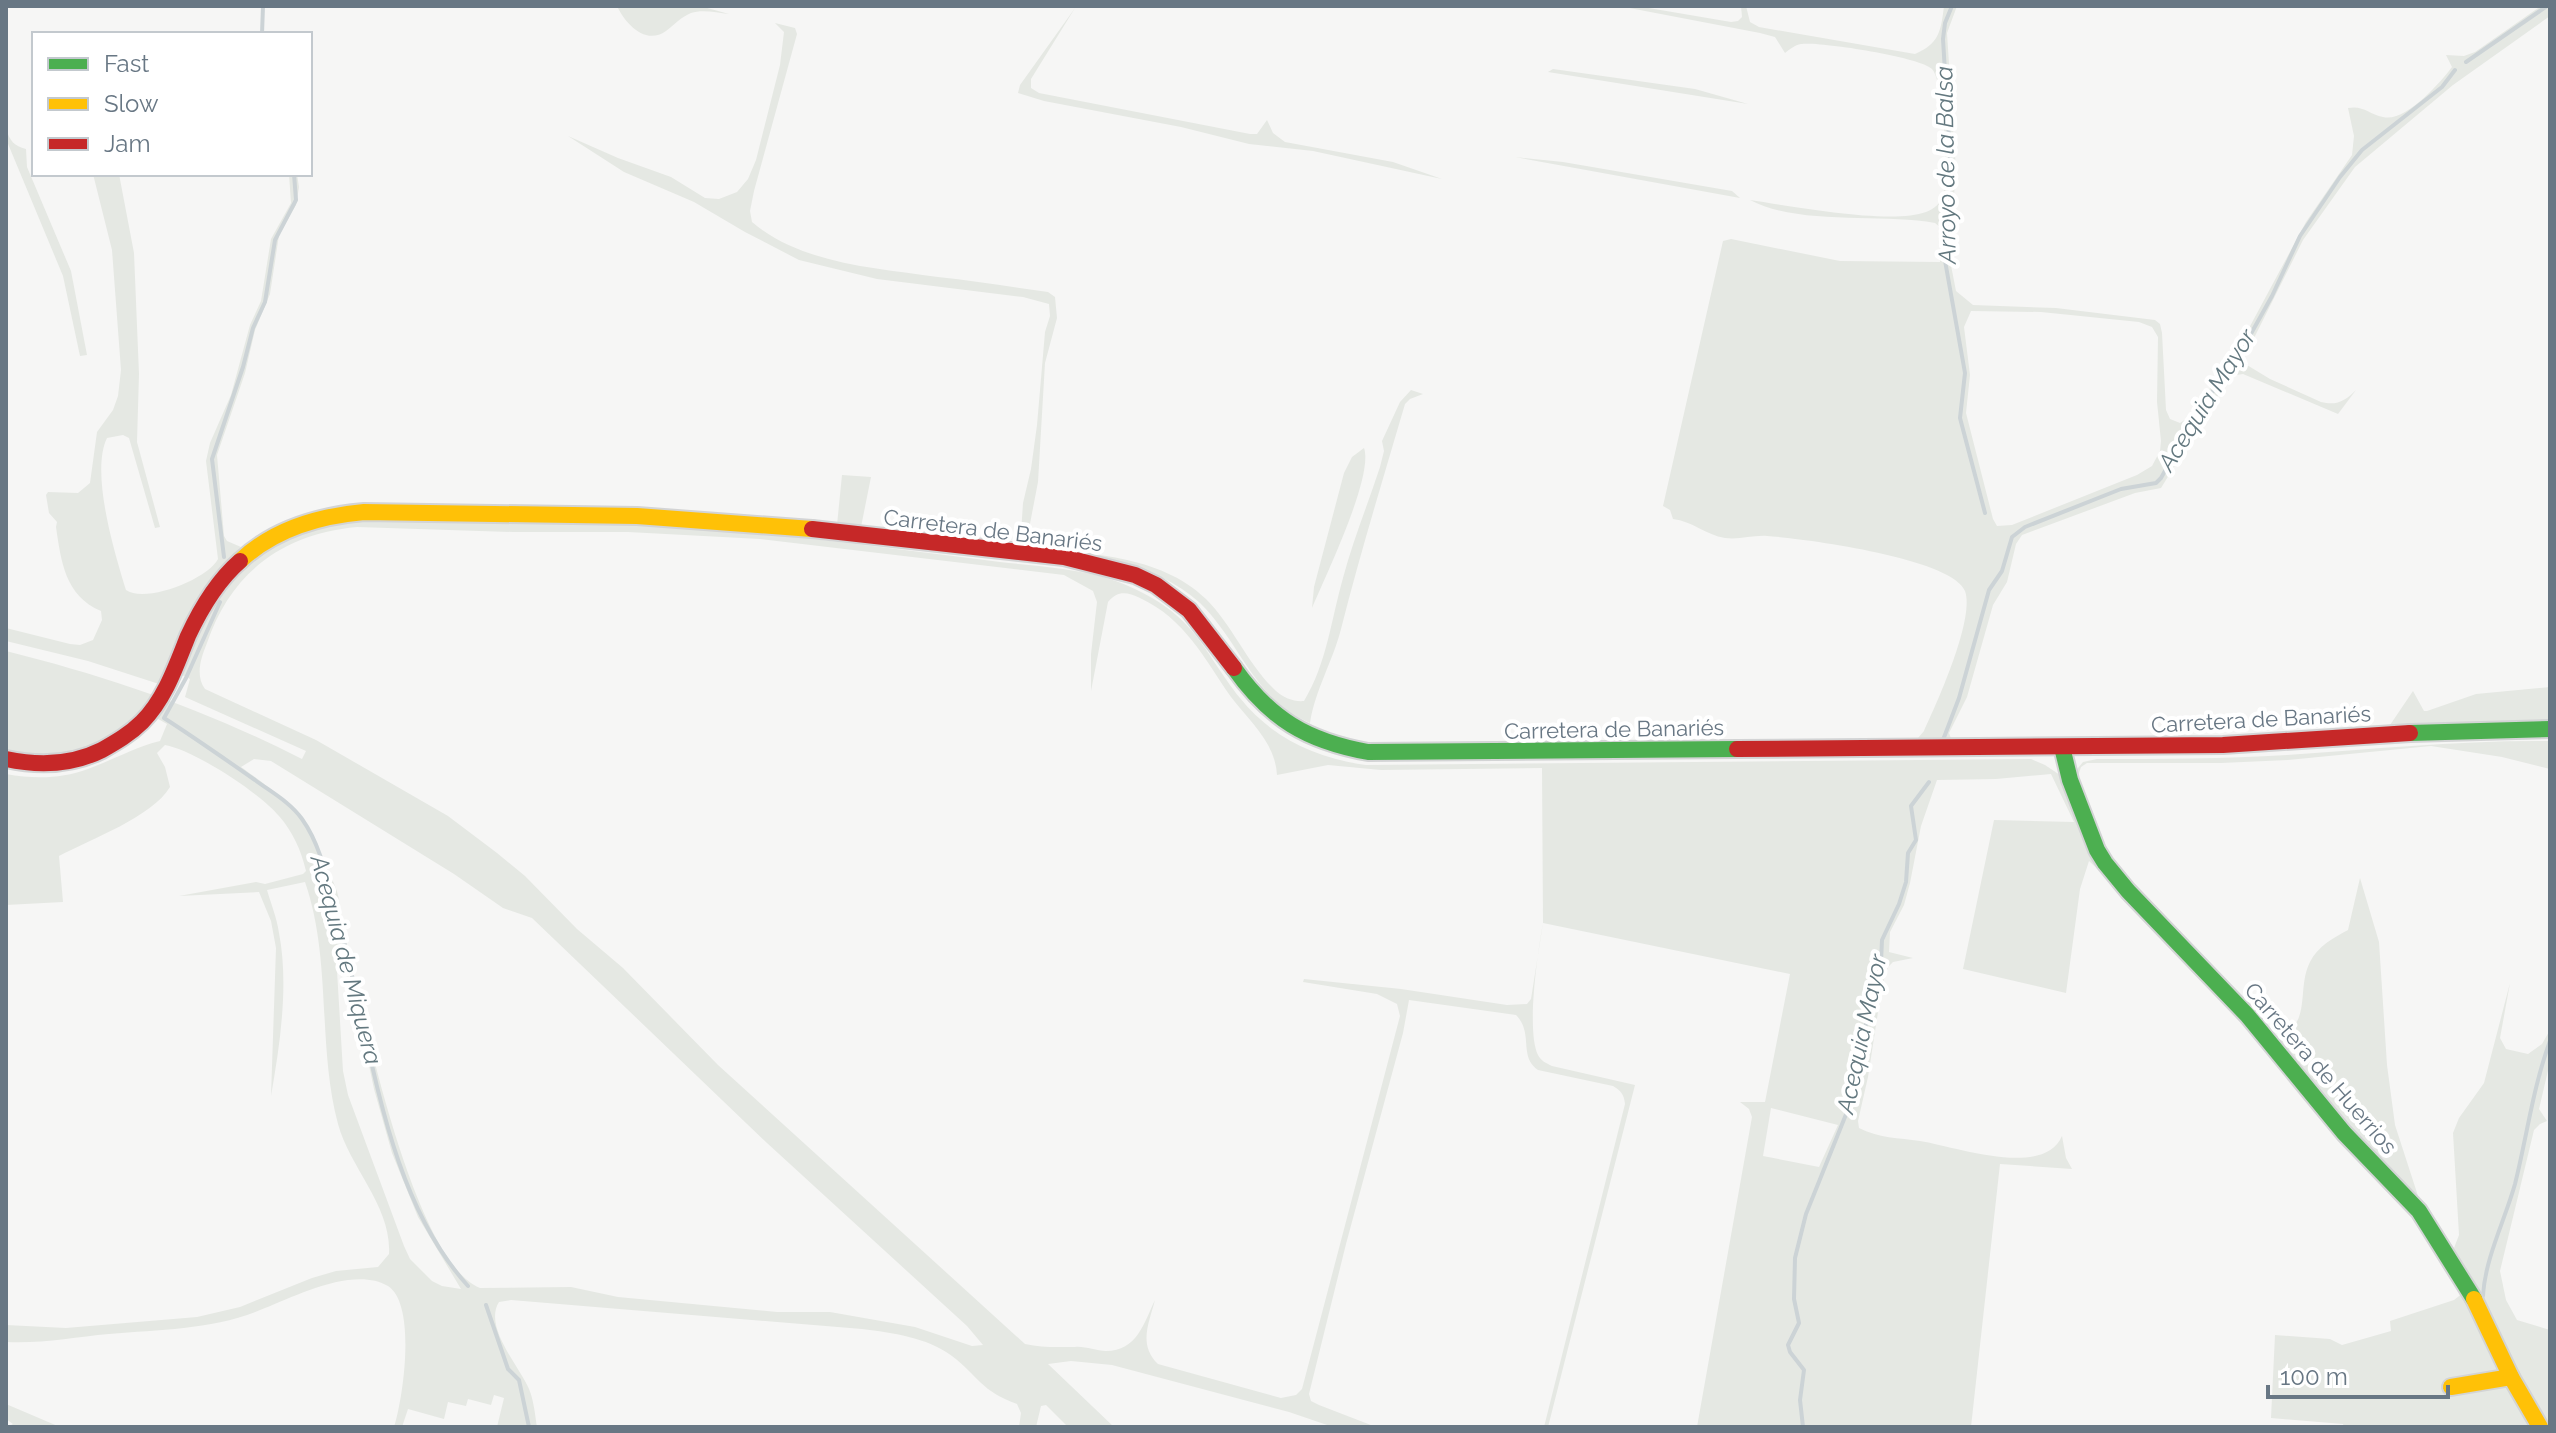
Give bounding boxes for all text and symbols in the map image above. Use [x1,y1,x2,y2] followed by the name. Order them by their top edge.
[32,32,312,176] legend
[104,49,149,78] text: Fast
[1929,66,1962,266] water label: Arroyo de la Balsa
[104,89,159,118] text: Slow
[104,129,150,158] text: Jam
[2150,323,2262,478] water label: Acequia Mayor
[882,504,1104,556] street label: Carretera de Banariés
[2150,700,2372,738] street label: Carretera de Banariés
[1504,714,1724,744] street label: Carretera de Banariés
[304,850,388,1068] water label: Acequia de Miquera
[1830,951,1893,1118] water label: Acequia Mayor
[2239,977,2403,1159] street label: Carretera de Huerrios
[2268,1349,2448,1399] scale bar
[2280,1362,2348,1391] text: 100 m

